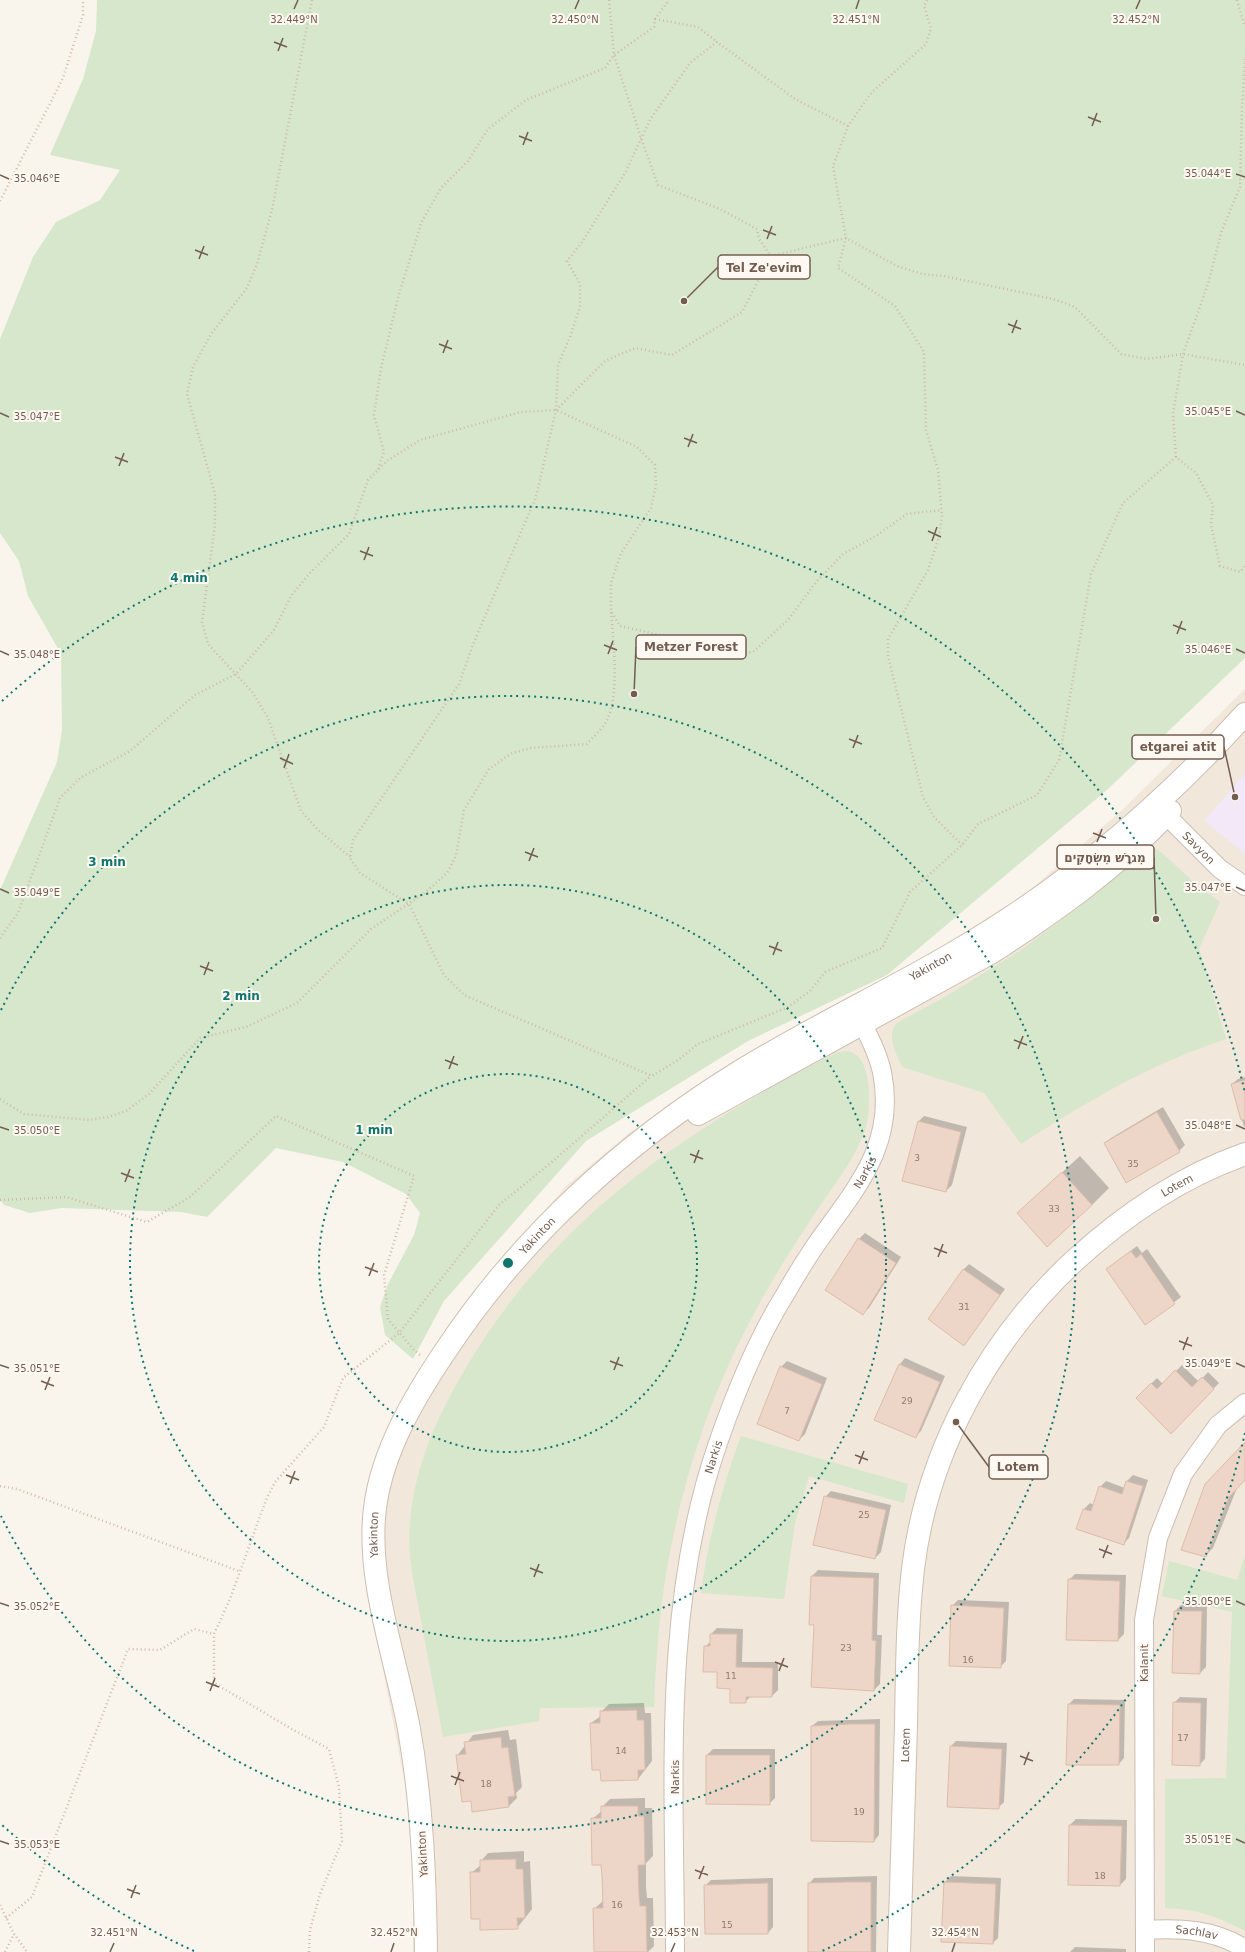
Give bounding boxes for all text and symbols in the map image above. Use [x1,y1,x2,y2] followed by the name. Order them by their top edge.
[270,14,318,25] text: 32.449°N
[551,14,599,25] text: 32.450°N
[832,14,880,25] text: 32.451°N
[1112,14,1160,25] text: 32.452°N
[1185,168,1231,179] text: 35.044°E
[14,173,60,184] text: 35.046°E
[718,255,810,279] callout: Tel Ze'evim
[726,261,802,275] text: Tel Ze'evim
[1185,406,1231,417] text: 35.045°E
[14,411,60,422] text: 35.047°E
[170,571,208,585] text: 4 min
[636,635,746,659] callout: Metzer Forest
[644,640,738,654] text: Metzer Forest
[1185,644,1231,655] text: 35.046°E
[14,649,60,660] text: 35.048°E
[1132,735,1224,759] callout: etgarei atit
[1140,740,1217,754] text: etgarei atit
[1180,829,1218,867] street label: Savyon
[1057,845,1154,869] callout: מִגרָשׁ מִשְׂחָקִים
[1064,851,1146,866] text: מִגרָשׁ מִשְׂחָקִים
[88,855,126,869] text: 3 min
[1185,882,1231,893] text: 35.047°E
[14,887,60,898] text: 35.049°E
[906,949,954,984] street label: Yakinton
[222,989,260,1003] text: 2 min
[1185,1120,1231,1131] text: 35.048°E
[355,1123,393,1137] text: 1 min
[14,1125,60,1136] text: 35.050°E
[914,1153,920,1163] house number: 3
[851,1154,879,1191] street label: Narkis
[1127,1159,1139,1169] house number: 35
[1159,1171,1195,1199] street label: Lotem
[1048,1204,1060,1214] house number: 33
[516,1214,558,1258] street label: Yakinton
[501,1256,515,1270] centre of rings
[958,1302,970,1312] house number: 31
[1185,1358,1231,1369] text: 35.049°E
[14,1363,60,1374] text: 35.051°E
[901,1396,913,1406] house number: 29
[784,1406,790,1416] house number: 7
[702,1438,725,1475] street label: Narkis
[989,1455,1048,1479] callout: Lotem
[997,1460,1039,1474] text: Lotem
[858,1510,870,1520] house number: 25
[367,1511,381,1559] street label: Yakinton
[1185,1596,1231,1607] text: 35.050°E
[14,1601,60,1612] text: 35.052°E
[840,1643,852,1653] house number: 23
[1138,1643,1151,1682] street label: Kalanit
[962,1655,974,1665] house number: 16
[725,1671,737,1681] house number: 11
[898,1728,912,1763] street label: Lotem
[1177,1733,1189,1743] house number: 17
[615,1746,627,1756] house number: 14
[669,1759,682,1794] street label: Narkis
[480,1779,492,1789] house number: 18
[853,1807,865,1817] house number: 19
[415,1830,431,1878] street label: Yakinton
[1185,1834,1231,1845] text: 35.051°E
[14,1839,60,1850] text: 35.053°E
[1094,1871,1106,1881] house number: 18
[611,1900,623,1910] house number: 16
[721,1920,733,1930] house number: 15
[1175,1923,1220,1943] street label: Sachlav
[90,1927,138,1938] text: 32.451°N
[370,1927,418,1938] text: 32.452°N
[651,1927,699,1938] text: 32.453°N
[931,1927,979,1938] text: 32.454°N

